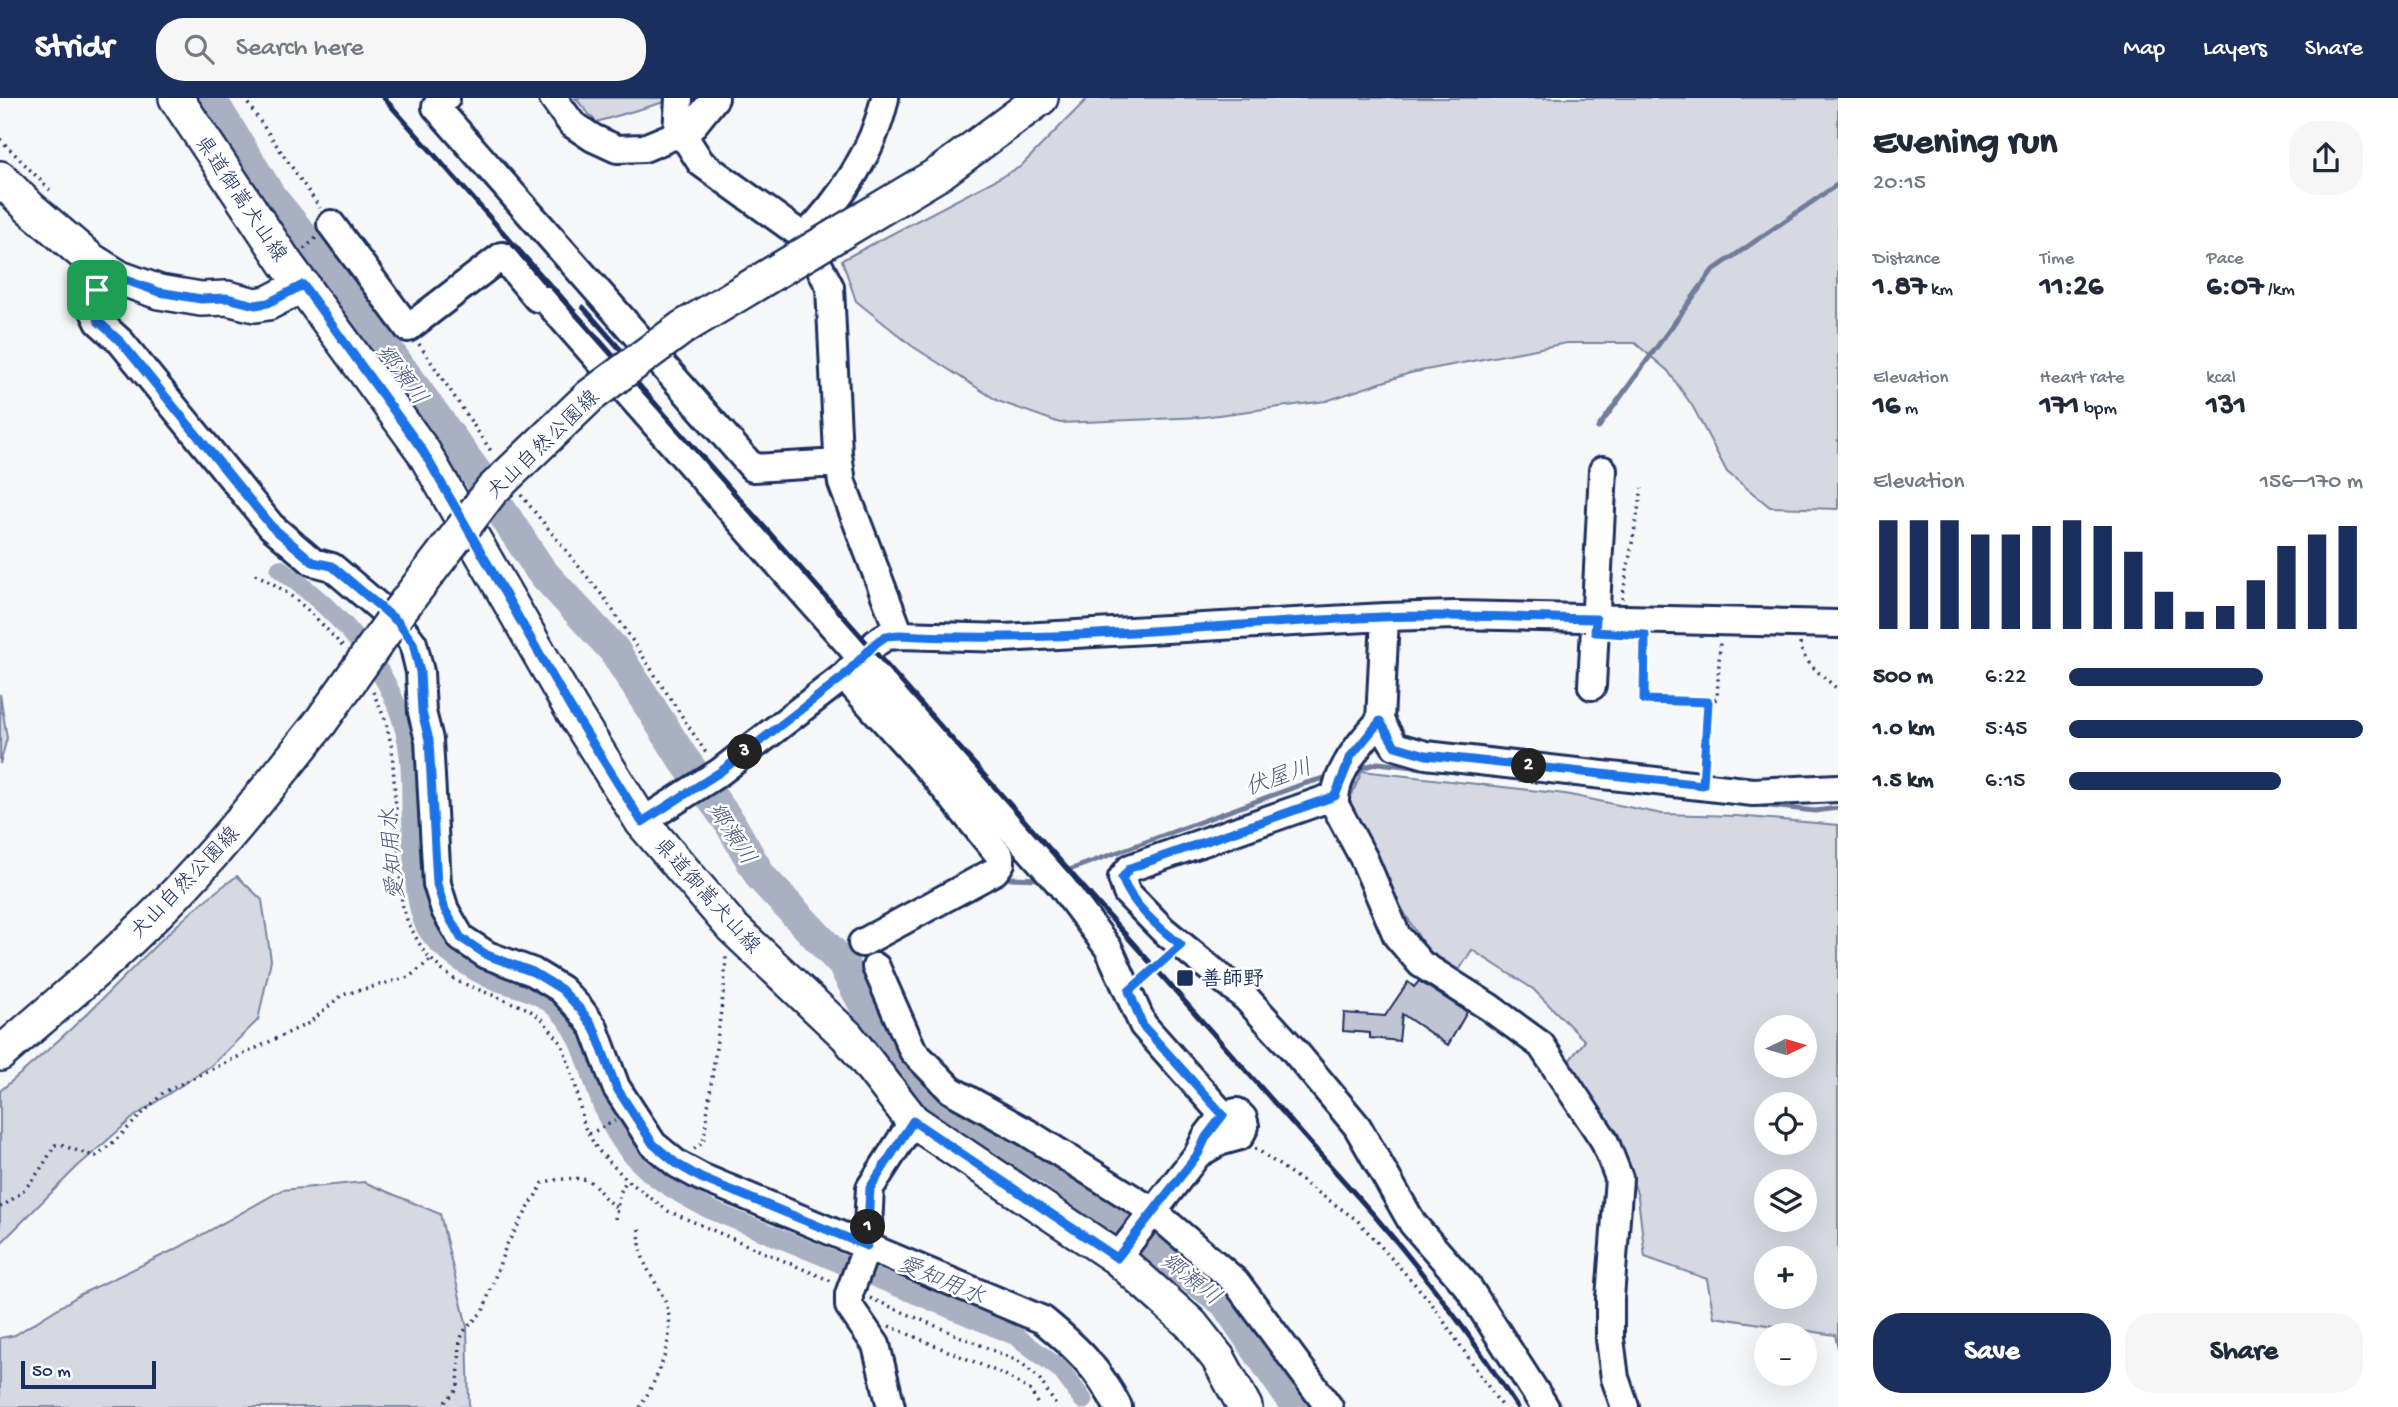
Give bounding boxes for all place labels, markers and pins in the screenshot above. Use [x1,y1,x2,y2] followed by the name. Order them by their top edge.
[67,260,127,320] pin
[728,734,762,770] pin: 3
[1512,748,1546,784] pin: 2
[1201,967,1264,994] place label: 善師野
[1175,968,1195,988] marker: 善師野
[850,1210,886,1244] pin: 1

